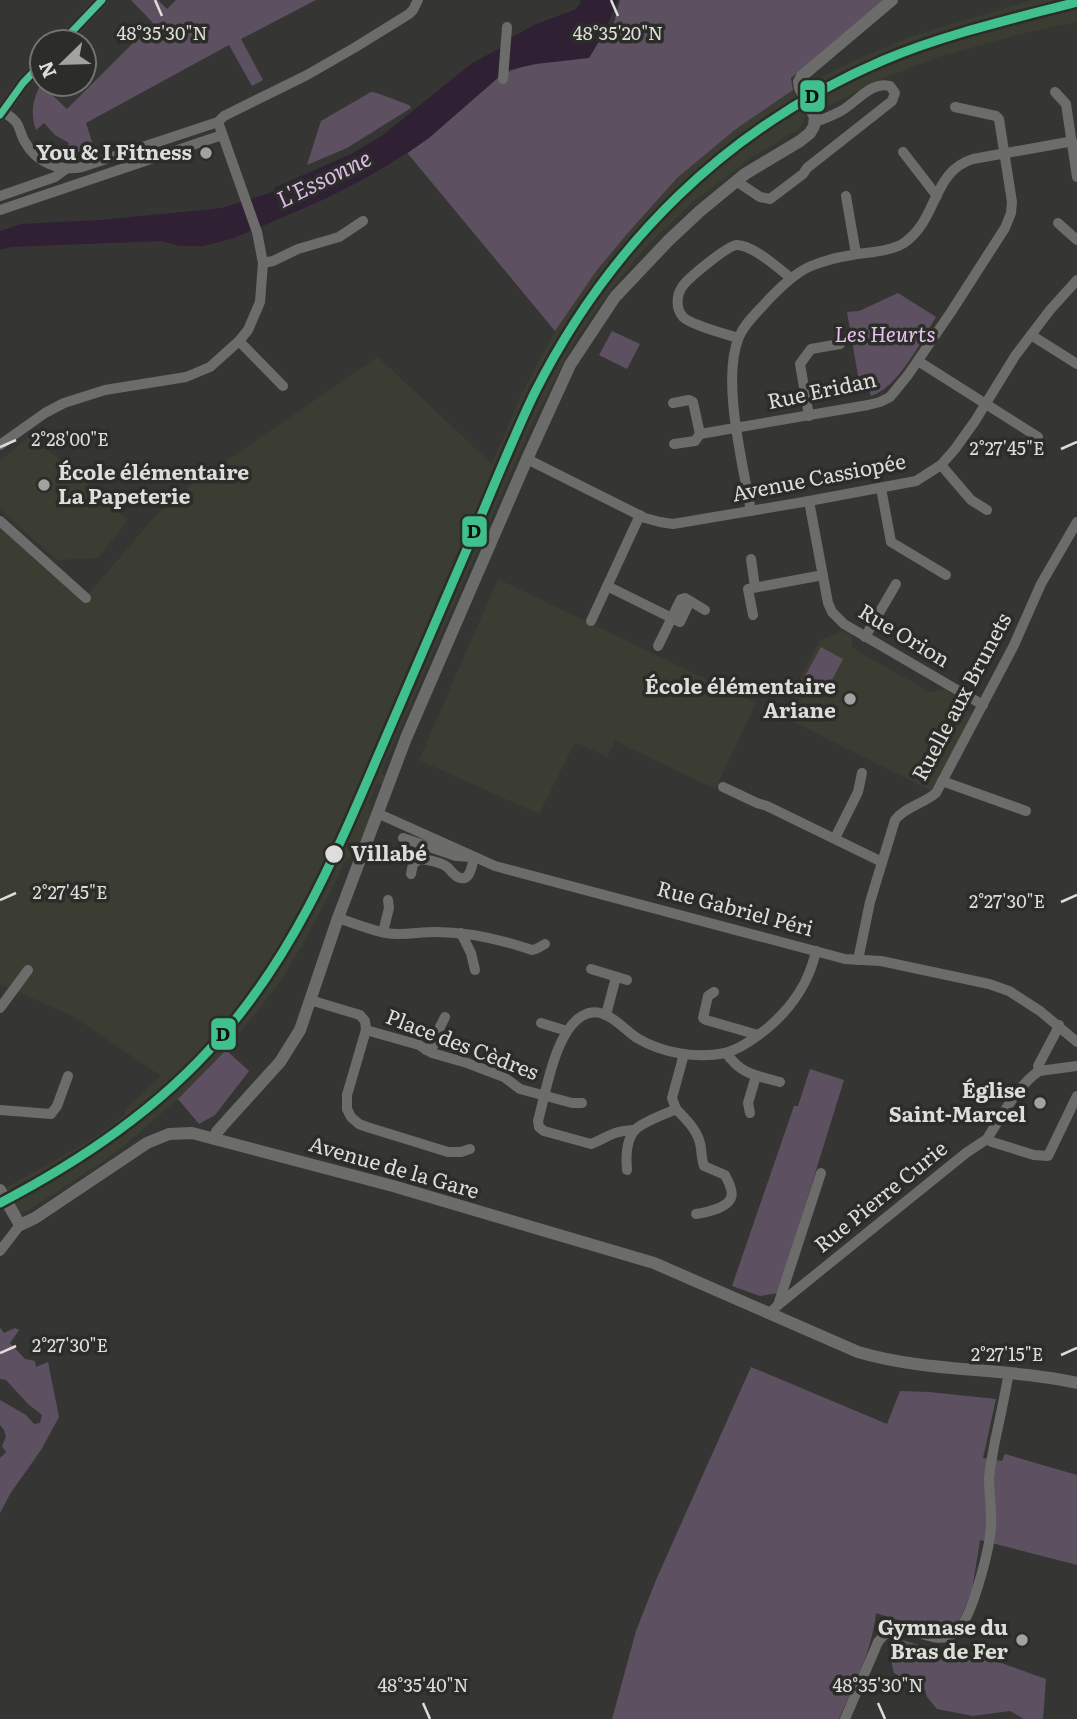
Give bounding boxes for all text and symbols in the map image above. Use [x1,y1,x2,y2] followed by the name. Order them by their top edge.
[117,19,207,46] text: 48°35'30"N
[573,19,663,46] text: 48°35'20"N
[28,28,98,98] north arrow
[30,57,62,83] text: N
[799,79,826,113] line badge: D
[805,81,819,109] text: D
[36,135,192,166] place label: You & I Fitness
[270,140,376,215] water label: L'Essonne
[198,145,214,161] marker: You & I Fitness
[835,317,935,348] park label: Les Heurts
[764,362,879,415] street label: Rue Eridan
[31,425,109,452] text: 2°28'00"E
[970,434,1044,461] text: 2°27'45"E
[729,443,908,508] street label: Avenue Cassiopée
[58,455,249,510] place label: École élémentaire La Papeterie
[36,477,52,493] marker: École élémentaire La Papeterie
[461,515,488,548] line badge: D
[467,516,481,544] text: D
[854,594,957,673] street label: Rue Orion
[902,606,1017,785] street label: Ruelle aux Brunets
[645,669,836,724] place label: École élémentaire Ariane
[842,691,858,707] marker: École élémentaire Ariane
[351,836,427,867] place label: Villabé
[323,843,345,865] marker: Villabé
[654,871,817,942] street label: Rue Gabriel Péri
[33,878,107,905] text: 2°27'45"E
[969,887,1045,914] text: 2°27'30"E
[382,999,544,1086] street label: Place des Cèdres
[210,1017,237,1051] line badge: D
[216,1019,230,1047] text: D
[889,1073,1026,1128] place label: Église Saint-Marcel
[1032,1095,1048,1111] marker: Église Saint-Marcel
[306,1126,484,1205] street label: Avenue de la Gare
[806,1132,953,1258] street label: Rue Pierre Curie
[32,1331,108,1358] text: 2°27'30"E
[971,1340,1043,1367] text: 2°27'15"E
[878,1610,1009,1665] place label: Gymnase du Bras de Fer
[1014,1632,1030,1648] marker: Gymnase du Bras de Fer
[377,1671,469,1698] text: 48°35'40"N
[833,1671,923,1698] text: 48°35'30"N

